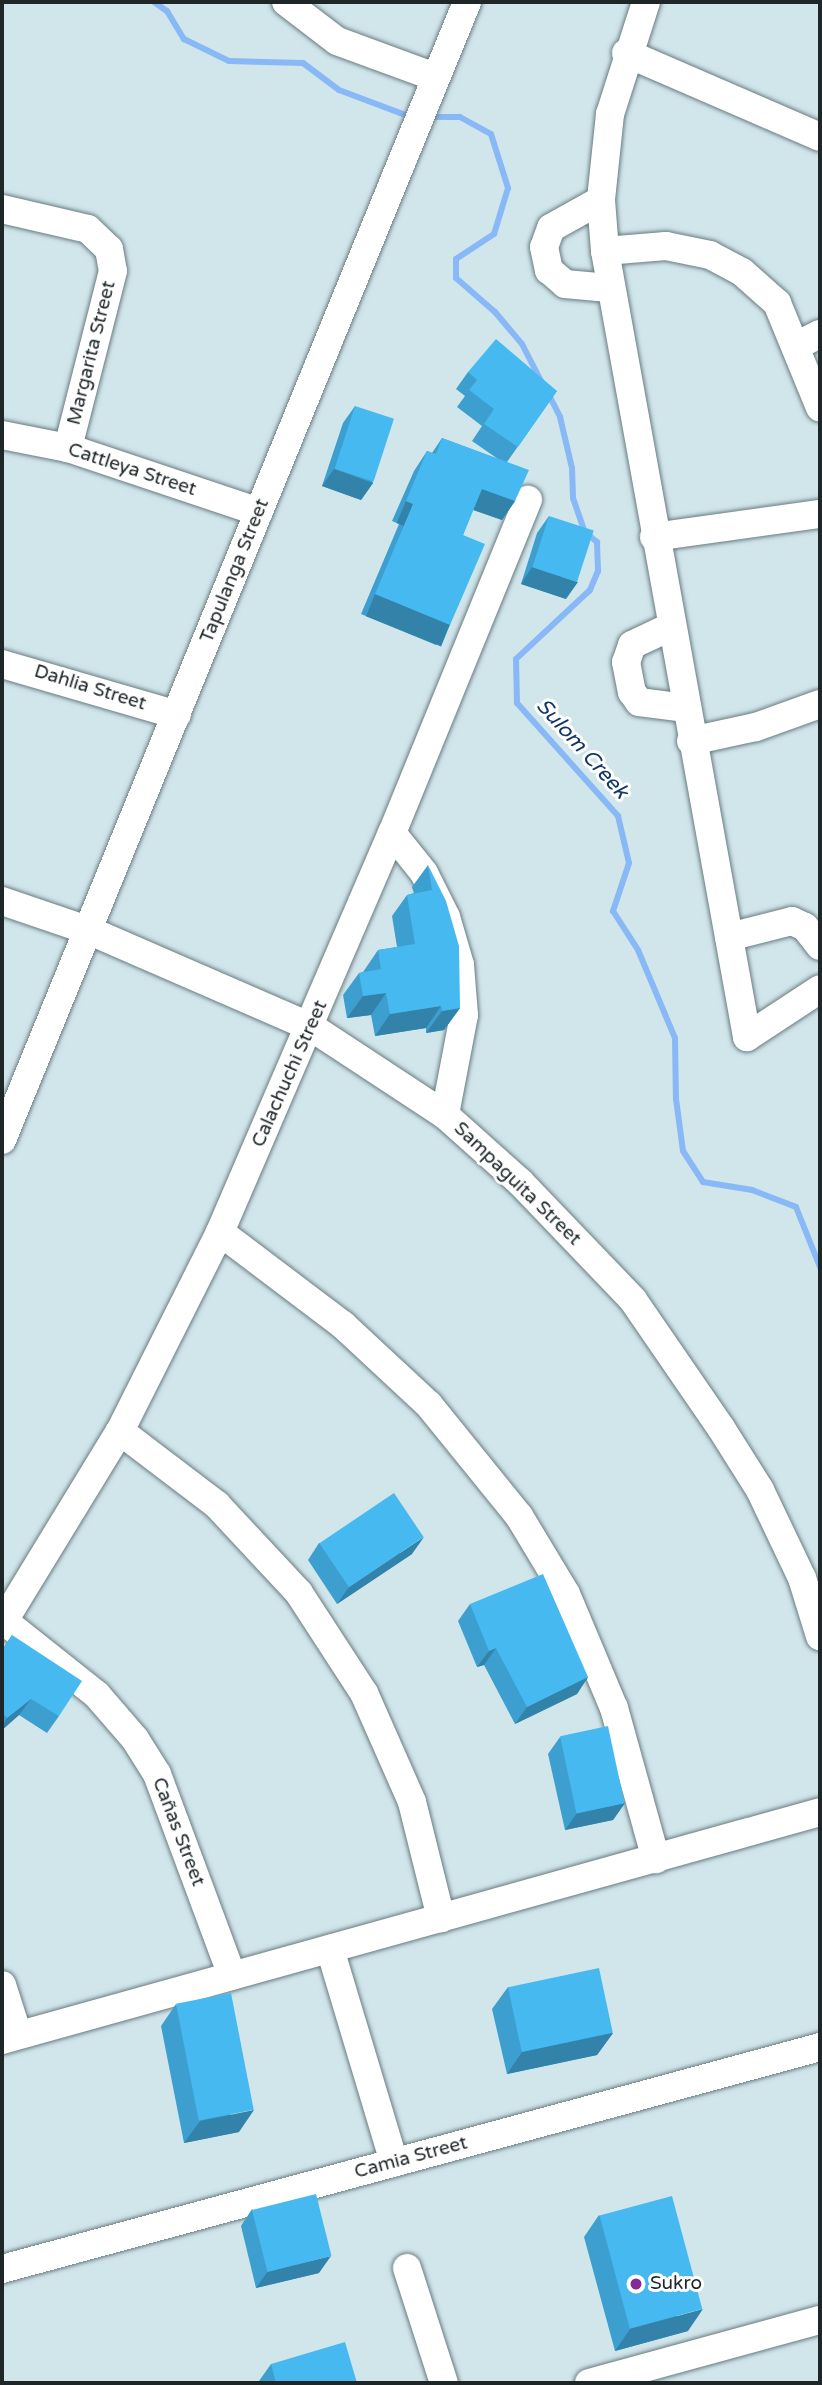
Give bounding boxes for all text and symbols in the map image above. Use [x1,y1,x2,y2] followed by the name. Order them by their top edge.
[63,278,121,428] street label: Margarita Street
[65,439,199,501] street label: Cattleya Street
[196,496,274,646] street label: Tapulanga Street
[31,660,149,716] street label: Dahlia Street
[531,694,633,804] water label: Sulom Creek
[247,997,333,1151] street label: Calachuchi Street
[449,1117,585,1251] street label: Sampaguita Street
[147,1774,209,1890] street label: Cañas Street
[352,2132,470,2184] street label: Camia Street
[650,2273,702,2295] place label: Sukro
[628,2276,644,2292] marker: Sukro

